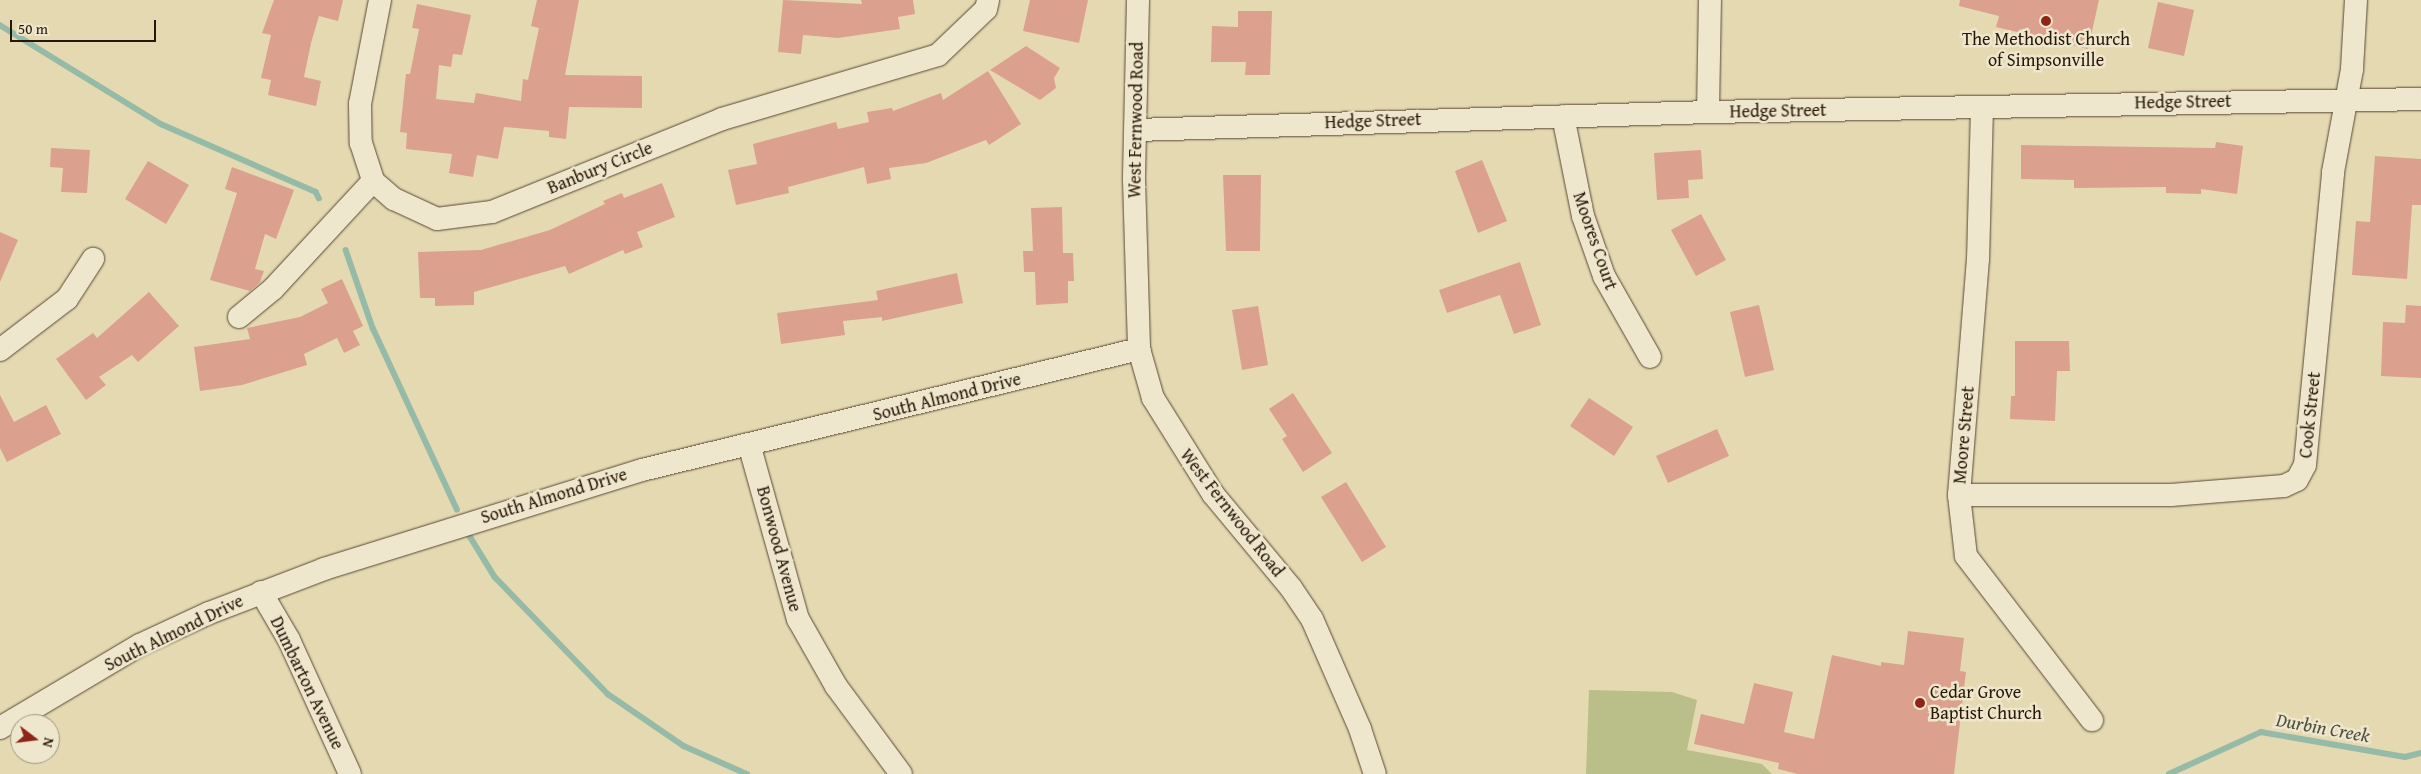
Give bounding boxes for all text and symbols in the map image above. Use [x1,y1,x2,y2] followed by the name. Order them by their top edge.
[12,10,159,42] scale bar
[2040,15,2052,27] marker: The Methodist Church of Simpsonville
[18,18,48,39] text: 50 m
[1962,29,2130,72] place label: The Methodist Church of Simpsonville
[1124,41,1148,199] street label: West Fernwood Road
[2134,90,2232,114] street label: Hedge Street
[1729,99,1827,123] street label: Hedge Street
[1324,109,1422,133] street label: Hedge Street
[544,137,656,199] street label: Banbury Circle
[1568,189,1622,293] street label: Moores Court
[871,368,1023,426] street label: South Almond Drive
[2295,371,2325,459] street label: Cook Street
[1949,385,1979,485] street label: Moore Street
[1175,445,1289,581] street label: West Fernwood Road
[478,463,630,529] street label: South Almond Drive
[752,484,806,614] street label: Bonwood Avenue
[101,590,247,676] street label: South Almond Drive
[265,613,349,753] street label: Dumbarton Avenue
[1930,682,2042,724] place label: Cedar Grove Baptist Church
[1914,697,1926,709] marker: Cedar Grove Baptist Church
[2274,709,2372,747] water label: Durbin Creek
[10,714,60,764] north arrow
[38,736,59,750] text: N

